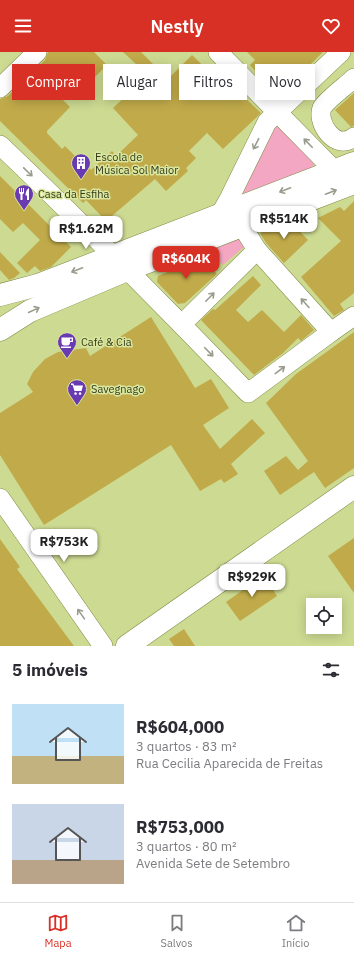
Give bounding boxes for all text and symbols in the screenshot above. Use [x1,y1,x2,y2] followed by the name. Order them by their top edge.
[12,15,34,37] icon: menu
[150,15,204,38] text: Nestly
[320,15,342,37] icon: heart
[12,64,95,100] chip: Comprar
[103,64,171,100] chip: Alugar
[179,64,247,100] chip: Filtros
[255,64,315,100] chip: Novo
[252,137,259,149] one-way arrow
[303,138,313,148] one-way arrow
[95,150,178,177] place label: Escola de Música Sol Maior
[70,152,92,180] building icon: Escola de Música Sol Maior
[23,167,33,177] one-way arrow
[13,183,35,211] restaurant icon: Casa da Esfiha
[280,186,292,194] one-way arrow
[38,187,110,201] place label: Casa da Esfiha
[324,188,337,195] one-way arrow
[251,206,317,240] pin: R$514K
[259,210,309,227] text: R$514K
[49,216,123,250] pin: R$1.62M
[59,220,113,237] text: R$1.62M
[153,246,219,280] pin: R$604K
[161,250,211,267] text: R$604K
[71,267,83,275] one-way arrow
[205,292,215,302] one-way arrow
[300,297,309,308] one-way arrow
[27,306,39,313] one-way arrow
[56,331,78,359] cafe icon: Café & Cia
[81,335,132,349] place label: Café & Cia
[204,347,214,357] one-way arrow
[274,366,285,374] one-way arrow
[66,378,88,406] supermarket icon: Savegnago
[91,382,144,396] place label: Savegnago
[31,529,97,563] pin: R$753K
[39,533,89,550] text: R$753K
[219,564,285,598] pin: R$929K
[227,568,277,585] text: R$929K
[306,598,342,634] map controls
[306,598,342,634] button: locate
[77,609,85,620] one-way arrow
[12,659,88,681] text: 5 imóveis
[320,659,342,681] icon: filters
[136,716,224,738] text: R$604,000
[44,720,92,768] icon: home
[136,738,237,755] text: 3 quartos · 83 m²
[136,755,323,772] text: Rua Cecilia Aparecida de Freitas
[136,816,224,838] text: R$753,000
[44,820,92,868] icon: home
[136,838,237,855] text: 3 quartos · 80 m²
[136,855,290,872] text: Avenida Sete de Setembro
[45,912,72,950] tab: Mapa
[161,912,193,950] tab: Salvos
[282,912,309,950] tab: Início

